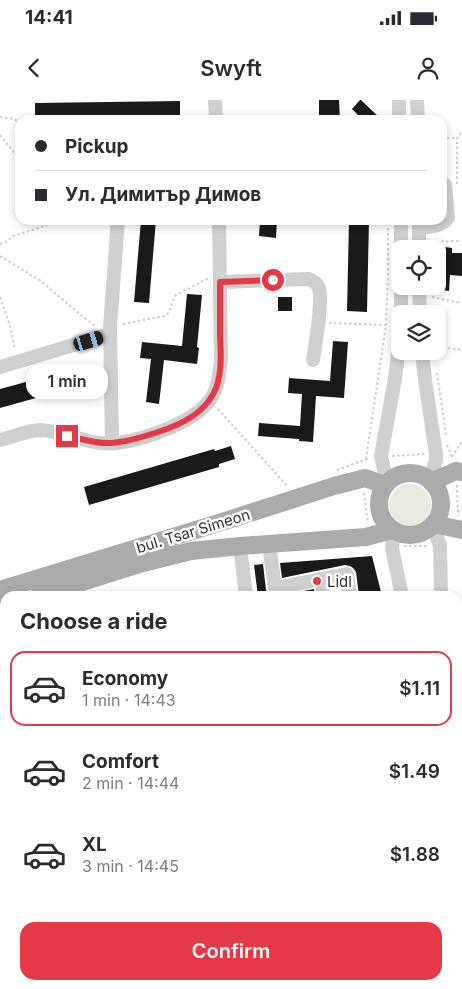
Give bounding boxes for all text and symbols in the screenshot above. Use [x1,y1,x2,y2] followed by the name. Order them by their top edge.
[25,6,73,29] text: 14:41
[20,54,48,82] icon: back
[414,54,442,82] icon: person
[200,55,262,81] text: Swyft
[65,135,128,158] text: Pickup
[65,183,261,206] text: Ул. Димитър Димов
[391,240,446,360] map controls
[391,240,446,295] button: locate
[262,269,284,291] route start
[391,305,446,360] button: layers
[72,329,105,353] car
[26,364,108,398] callout: 1 min
[47,371,87,391] text: 1 min
[56,425,78,447] route end
[134,505,252,557] street label: bul. Tsar Simeon
[327,572,352,591] place label: Lidl
[311,575,323,587] marker: Lidl
[20,608,168,634] text: Choose a ride
[22,666,67,711] icon: car
[82,667,168,690] text: Economy
[399,677,440,700] text: $1.11
[82,690,176,710] text: 1 min · 14:43
[22,749,67,794] icon: car
[82,750,159,773] text: Comfort
[389,760,440,783] text: $1.49
[82,773,179,793] text: 2 min · 14:44
[22,832,67,877] icon: car
[82,833,107,856] text: XL
[390,843,440,866] text: $1.88
[82,856,179,876] text: 3 min · 14:45
[20,922,442,980] button: Confirm

